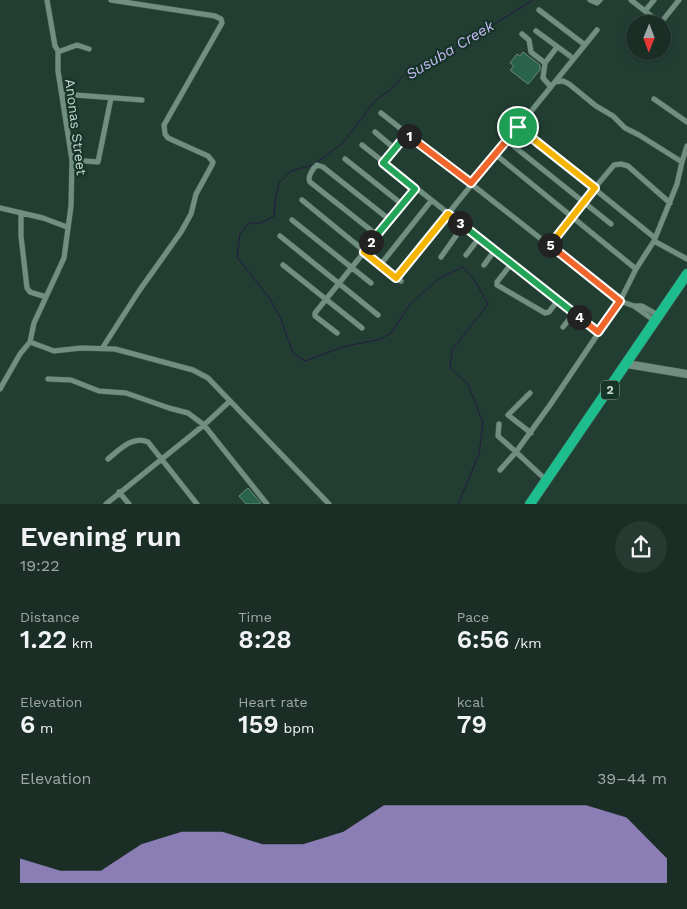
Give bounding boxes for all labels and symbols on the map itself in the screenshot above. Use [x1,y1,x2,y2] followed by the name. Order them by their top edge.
[626,15,671,60] north arrow
[403,16,498,83] water label: Susuba Creek
[62,78,90,176] street label: Anonas Street
[497,106,539,148] pin
[396,124,422,148] pin: 1
[448,210,472,236] pin: 3
[358,230,384,254] pin: 2
[538,232,562,258] pin: 5
[566,304,592,330] pin: 4
[601,380,619,400] road number: 2

